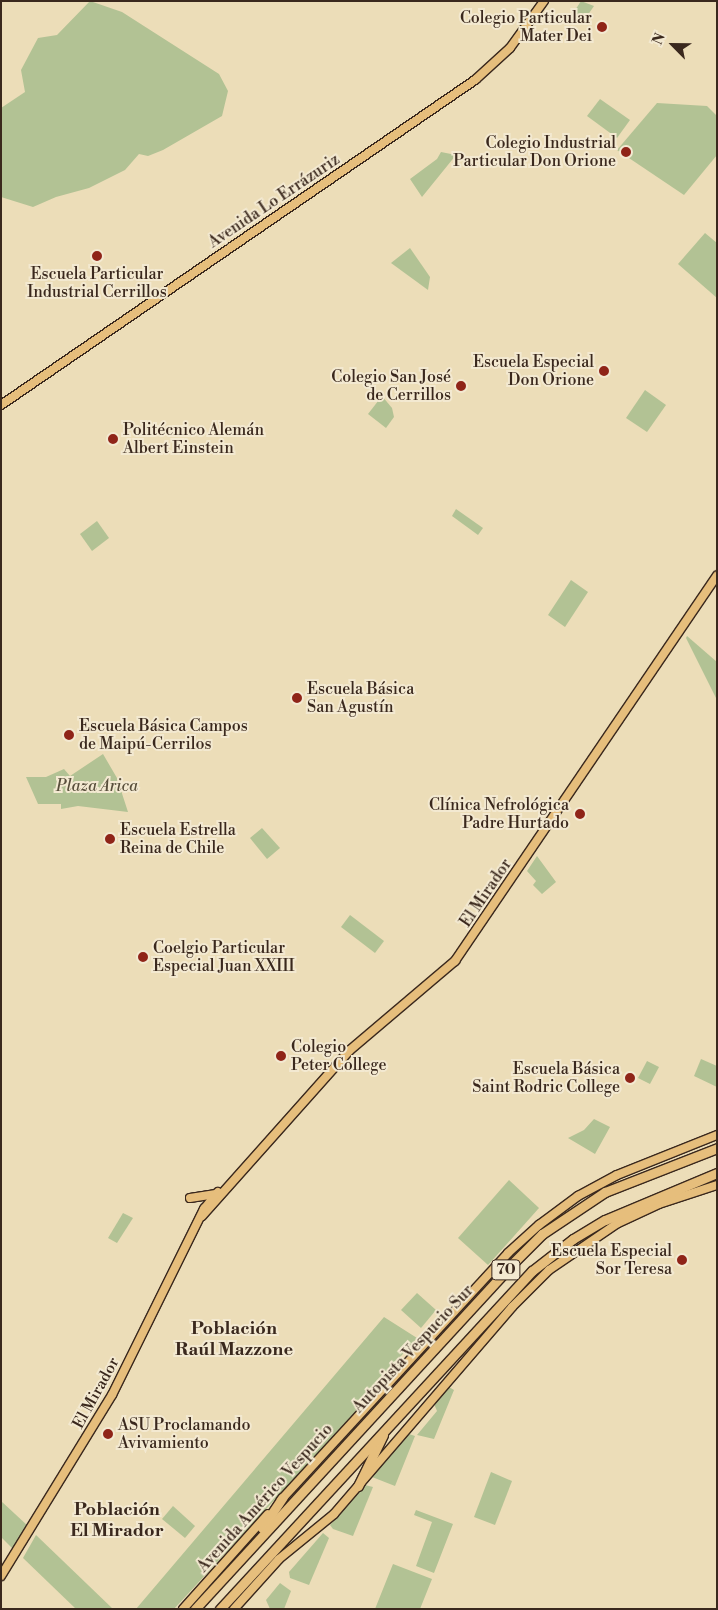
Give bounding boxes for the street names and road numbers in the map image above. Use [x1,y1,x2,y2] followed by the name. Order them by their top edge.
[205,150,343,252] street label: Avenida Lo Errázuriz
[456,855,516,931] street label: El Mirador
[491,1258,521,1282] road number: 70
[349,1281,477,1417] street label: Autopista Vespucio Sur
[69,1354,123,1432] street label: El Mirador
[193,1420,337,1576] street label: Avenida Américo Vespucio

